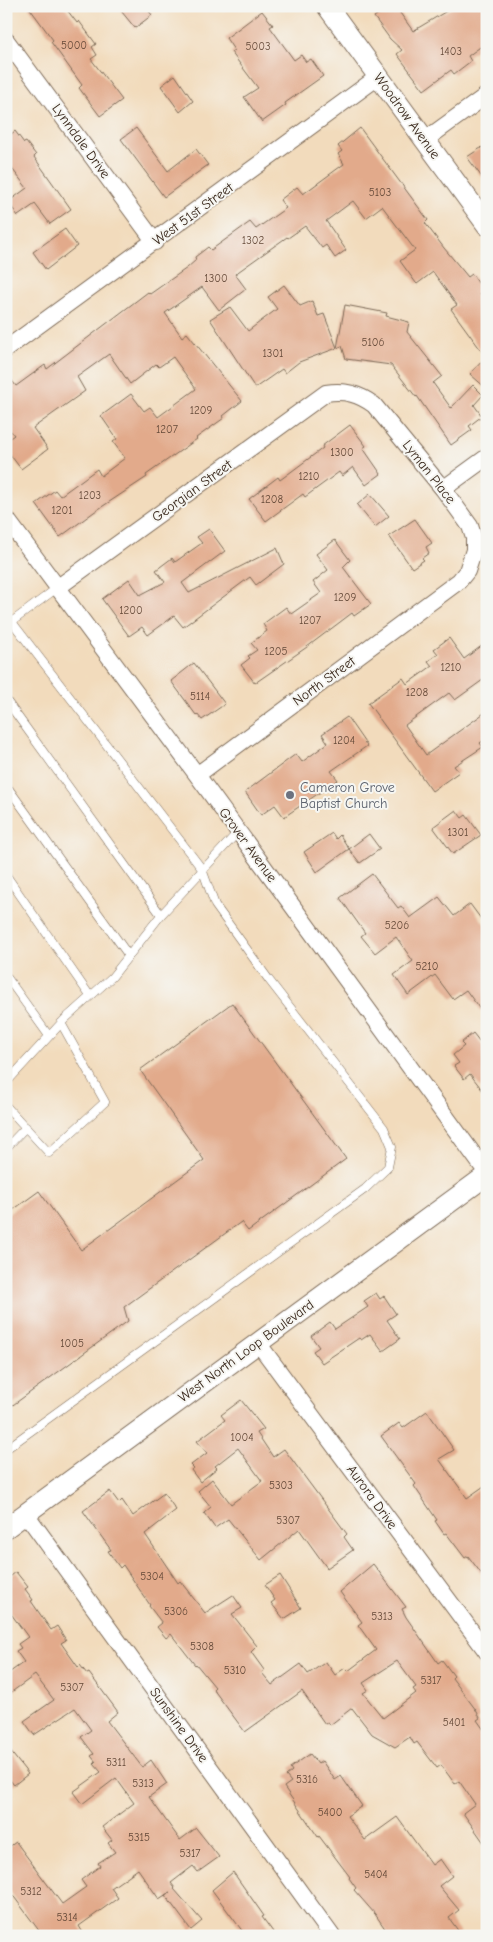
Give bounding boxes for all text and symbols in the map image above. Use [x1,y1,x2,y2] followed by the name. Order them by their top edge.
[61,39,87,52] house number: 5000
[246,40,270,53] house number: 5003
[440,45,462,58] house number: 1403
[370,70,444,162] street label: Woodrow Avenue
[48,100,114,182] street label: Lynndale Drive
[149,179,237,249] street label: West 51st Street
[369,186,391,199] house number: 5103
[242,234,264,247] house number: 1302
[204,272,228,285] house number: 1300
[362,336,385,349] house number: 5106
[263,347,283,360] house number: 1301
[190,404,212,417] house number: 1209
[156,423,178,436] house number: 1207
[399,437,459,507] street label: Lyman Place
[330,446,354,459] house number: 1300
[149,456,236,526] street label: Georgian Street
[298,470,320,483] house number: 1210
[79,489,101,502] house number: 1203
[261,493,284,506] house number: 1208
[51,504,73,517] house number: 1201
[334,591,356,604] house number: 1209
[119,604,143,617] house number: 1200
[299,614,321,627] house number: 1207
[265,645,287,658] house number: 1205
[289,652,359,709] street label: North Street
[440,661,462,674] house number: 1210
[406,686,429,699] house number: 1208
[190,690,210,703] house number: 5114
[333,734,355,747] house number: 1204
[300,779,395,812] place label: Cameron Grove Baptist Church
[284,789,296,801] marker: Cameron Grove Baptist Church
[215,804,281,886] street label: Grover Avenue
[448,826,468,839] house number: 1301
[385,919,409,932] house number: 5206
[416,960,438,973] house number: 5210
[175,1296,317,1406] street label: West North Loop Boulevard
[60,1337,84,1350] house number: 1005
[230,1431,254,1444] house number: 1004
[343,1462,401,1532] street label: Aurora Drive
[269,1479,293,1492] house number: 5303
[276,1514,300,1527] house number: 5307
[140,1570,164,1583] house number: 5304
[164,1605,188,1618] house number: 5306
[371,1610,393,1623] house number: 5313
[190,1640,214,1653] house number: 5308
[224,1664,246,1677] house number: 5310
[420,1674,442,1687] house number: 5317
[60,1681,84,1694] house number: 5307
[146,1684,212,1766] street label: Sunshine Drive
[443,1716,465,1729] house number: 5401
[106,1756,126,1769] house number: 5311
[296,1773,318,1786] house number: 5316
[132,1777,154,1790] house number: 5313
[318,1806,342,1819] house number: 5400
[128,1831,150,1844] house number: 5315
[179,1847,201,1860] house number: 5317
[364,1868,388,1881] house number: 5404
[20,1885,42,1898] house number: 5312
[56,1911,78,1924] house number: 5314

